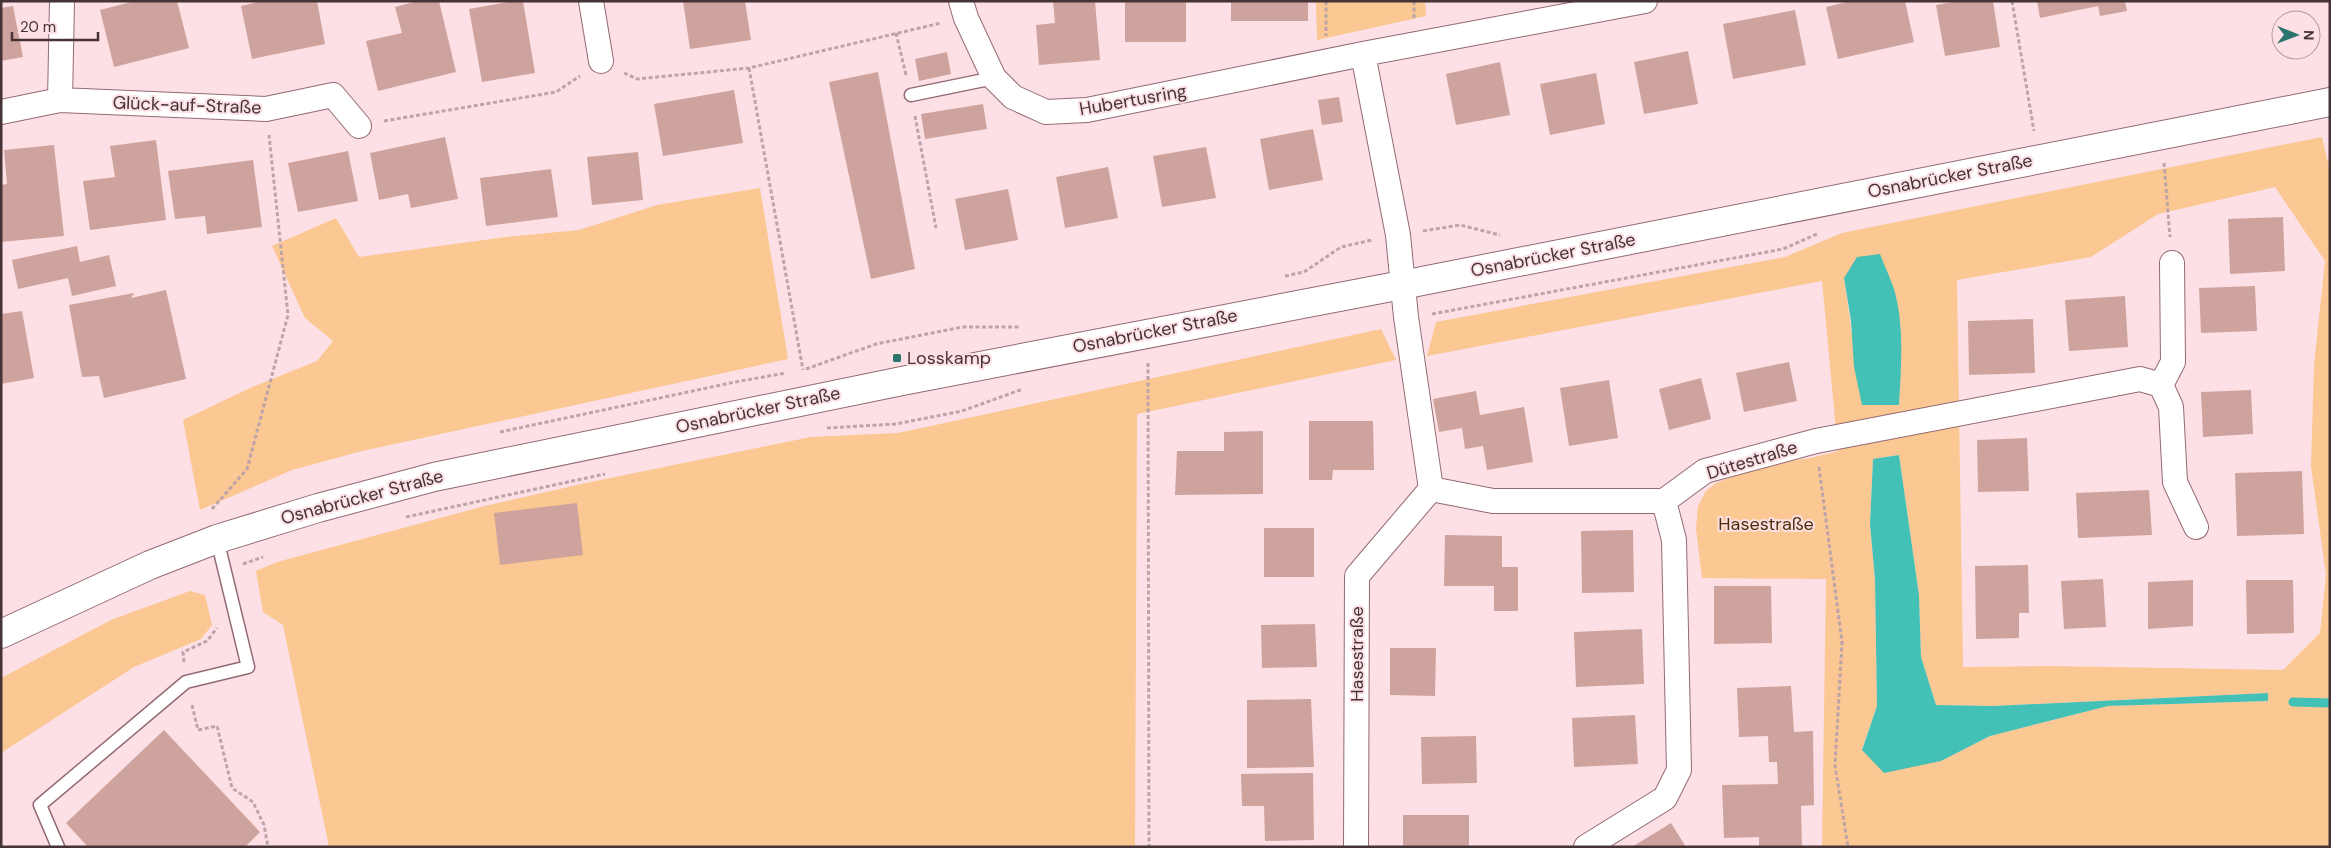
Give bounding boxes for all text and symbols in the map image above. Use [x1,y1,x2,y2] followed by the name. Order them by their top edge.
[12,10,99,42] scale bar
[2271,10,2321,60] north arrow
[20,17,56,37] text: 20 m
[2300,30,2318,40] text: N
[1077,79,1189,121] street label: Hubertusring
[112,90,262,120] street label: Glück-auf-Straße
[1865,148,2035,204] street label: Osnabrücker Straße
[1468,227,1638,283] street label: Osnabrücker Straße
[1070,303,1240,359] street label: Osnabrücker Straße
[907,346,991,370] place label: Losskamp
[891,352,903,364] marker: Losskamp
[674,381,842,439] street label: Osnabrücker Straße
[1704,435,1800,485] street label: Dütestraße
[278,464,446,530] street label: Osnabrücker Straße
[1718,512,1814,536] park label: Hasestraße
[1345,606,1369,702] street label: Hasestraße

